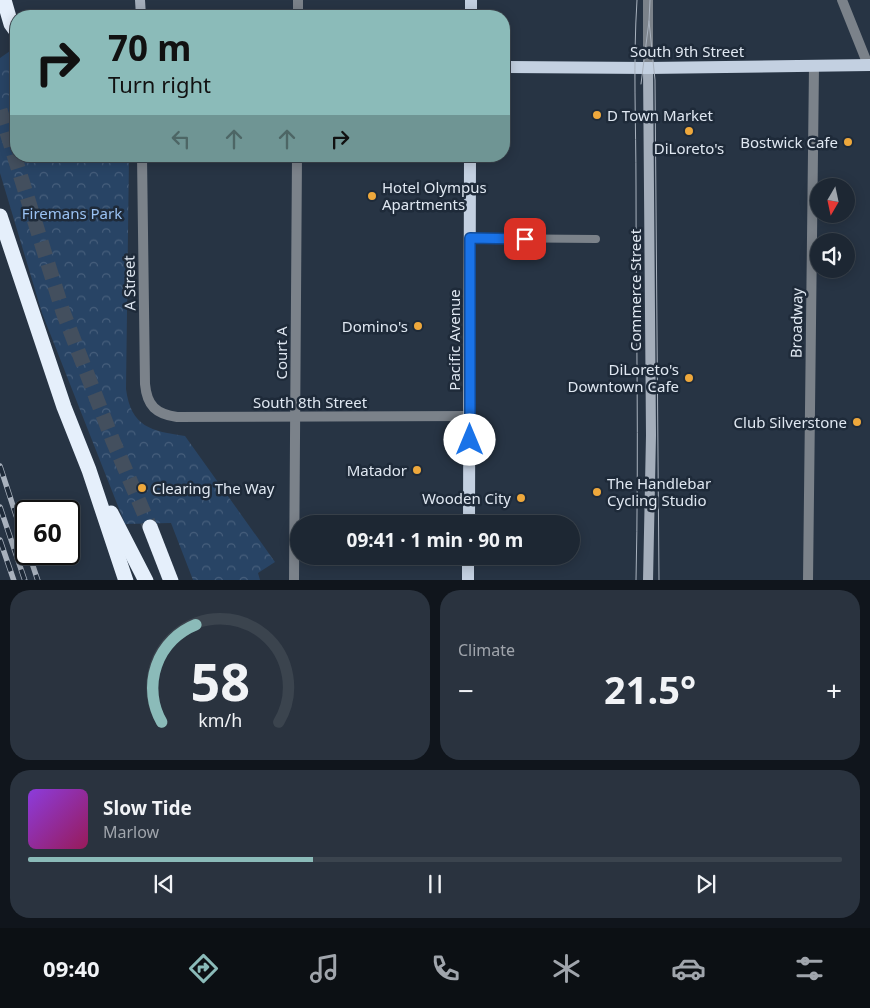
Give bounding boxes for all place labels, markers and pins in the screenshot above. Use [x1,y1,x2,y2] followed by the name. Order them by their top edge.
[607,105,714,125] place label: D Town Market
[591,109,603,121] marker: D Town Market
[683,125,695,137] marker: DiLoreto's
[740,132,838,152] place label: Bostwick Cafe
[842,136,854,148] marker: Bostwick Cafe
[654,138,724,158] place label: DiLoreto's
[382,177,487,214] place label: Hotel Olympus Apartments
[366,190,378,202] marker: Hotel Olympus Apartments
[504,218,546,260] pin
[342,316,408,336] place label: Domino's
[412,320,424,332] marker: Domino's
[568,359,679,396] place label: DiLoreto's Downtown Cafe
[683,372,695,384] marker: DiLoreto's Downtown Cafe
[734,412,847,432] place label: Club Silverstone
[851,416,863,428] marker: Club Silverstone
[347,460,407,480] place label: Matador
[411,464,423,476] marker: Matador
[607,473,711,510] place label: The Handlebar Cycling Studio
[152,478,275,498] place label: Clearing The Way
[136,482,148,494] marker: Clearing The Way
[591,486,603,498] marker: The Handlebar Cycling Studio
[422,488,511,508] place label: Wooden City
[515,492,527,504] marker: Wooden City

